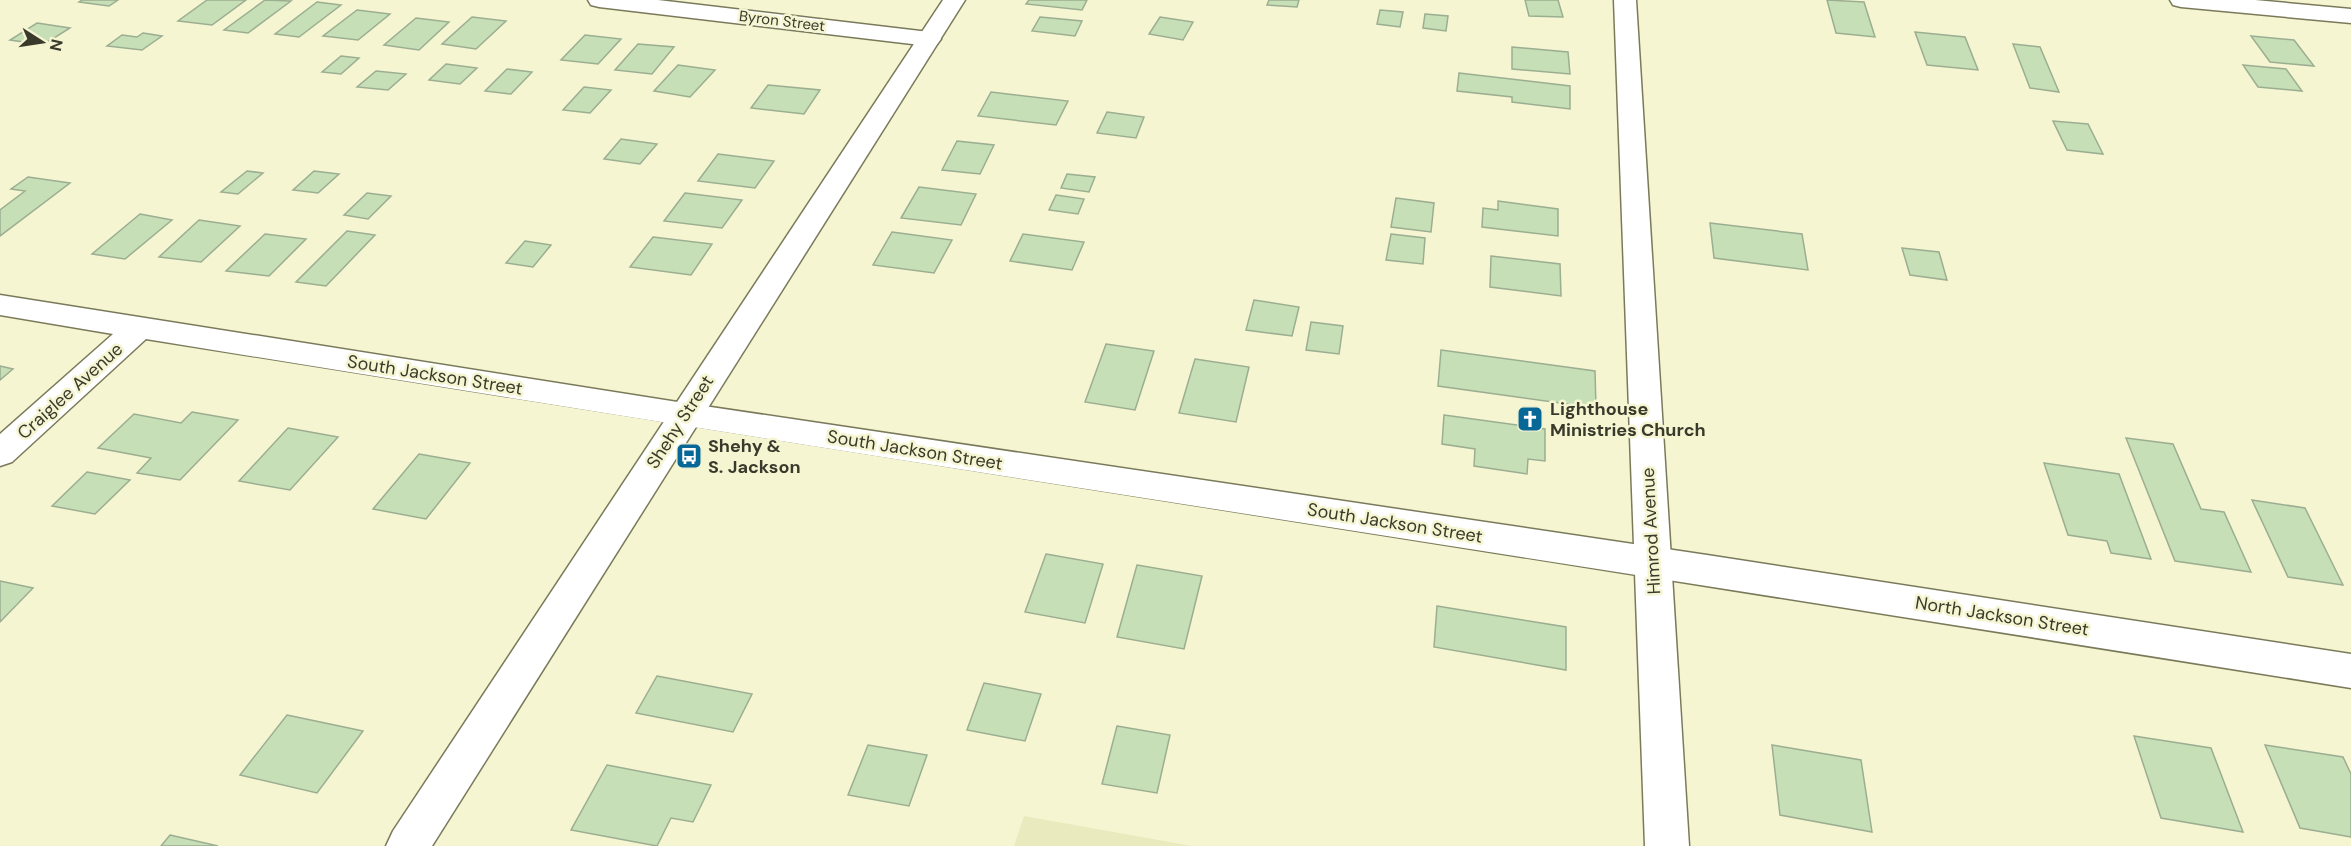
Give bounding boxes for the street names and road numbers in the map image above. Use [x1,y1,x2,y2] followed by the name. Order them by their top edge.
[738,6,826,36] street label: Byron Street
[12,337,128,445] street label: Craiglee Avenue
[346,349,524,401] street label: South Jackson Street
[641,371,719,473] street label: Shehy Street
[826,424,1004,476] street label: South Jackson Street
[1636,467,1666,595] street label: Himrod Avenue
[1306,497,1484,549] street label: South Jackson Street
[1913,590,2091,642] street label: North Jackson Street

